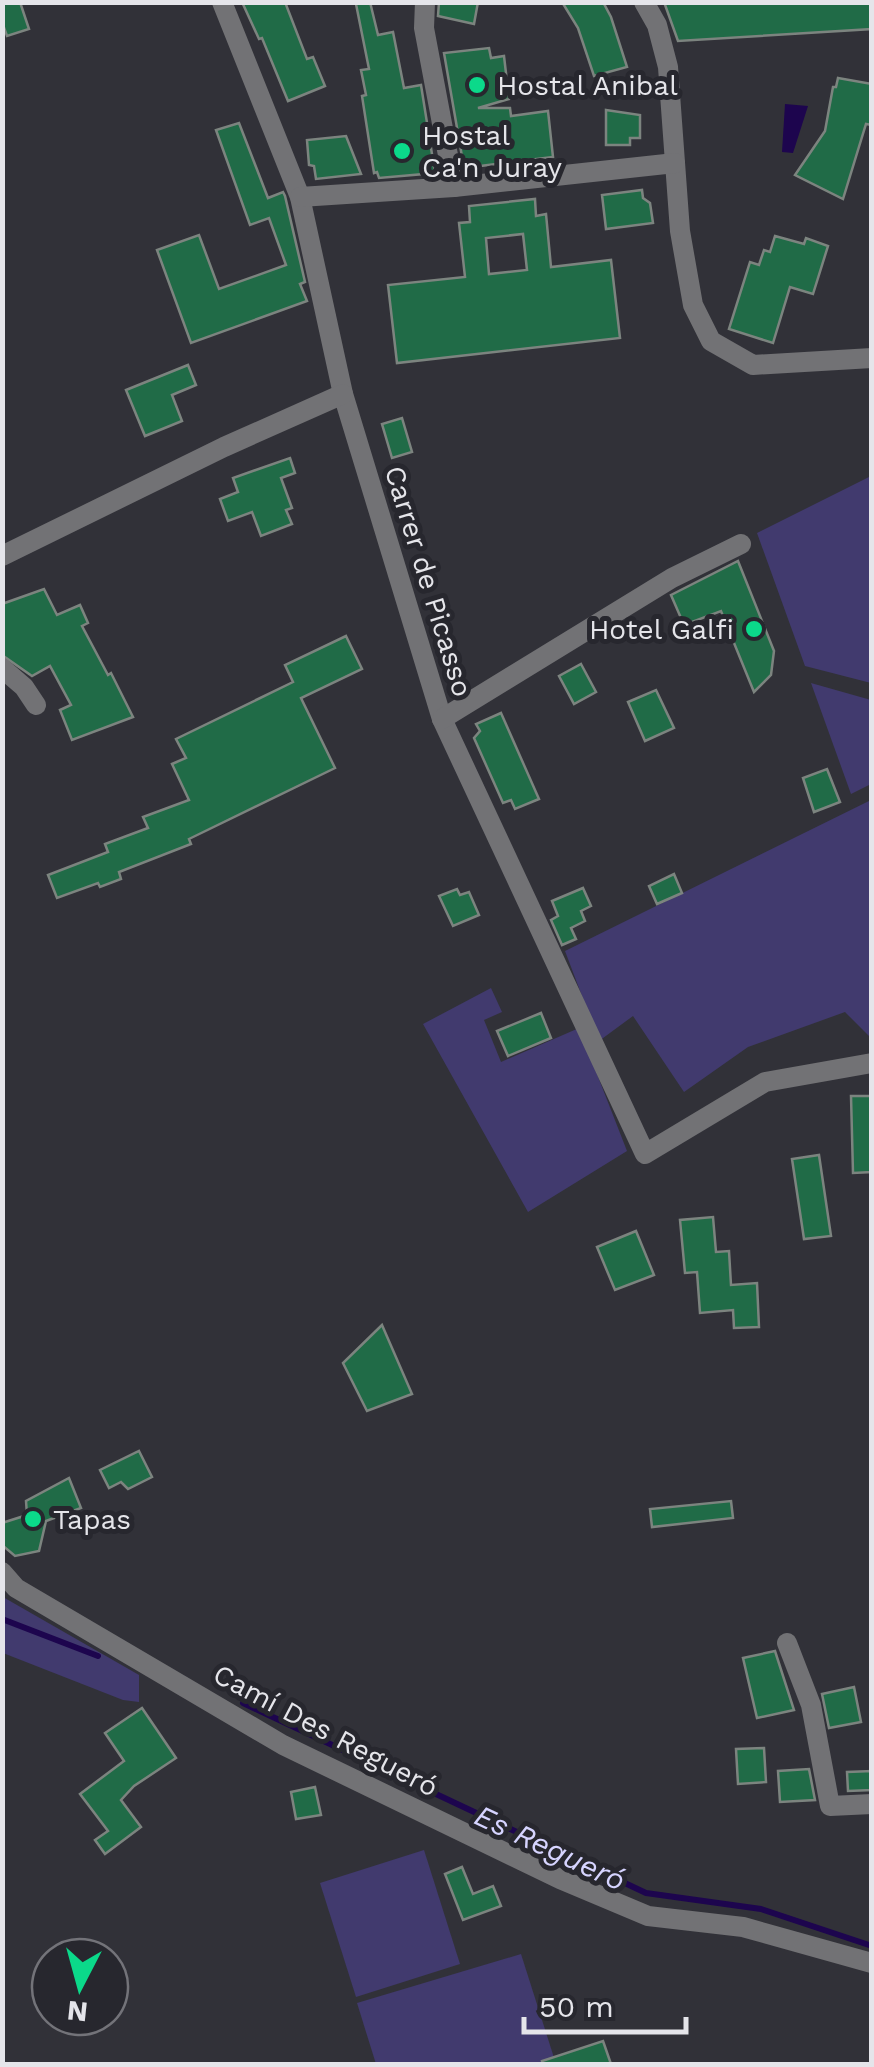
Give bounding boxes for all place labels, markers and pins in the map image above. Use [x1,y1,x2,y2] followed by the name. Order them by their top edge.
[497,69,678,102] place label: Hostal Anibal
[466,74,488,96] marker: Hostal Anibal
[422,119,562,184] place label: Hostal Ca'n Juray
[391,140,413,162] marker: Hostal Ca'n Juray
[589,613,734,646] place label: Hotel Galfi
[743,618,765,640] marker: Hotel Galfi
[53,1503,131,1536] place label: Tapas
[22,1508,44,1530] marker: Tapas

